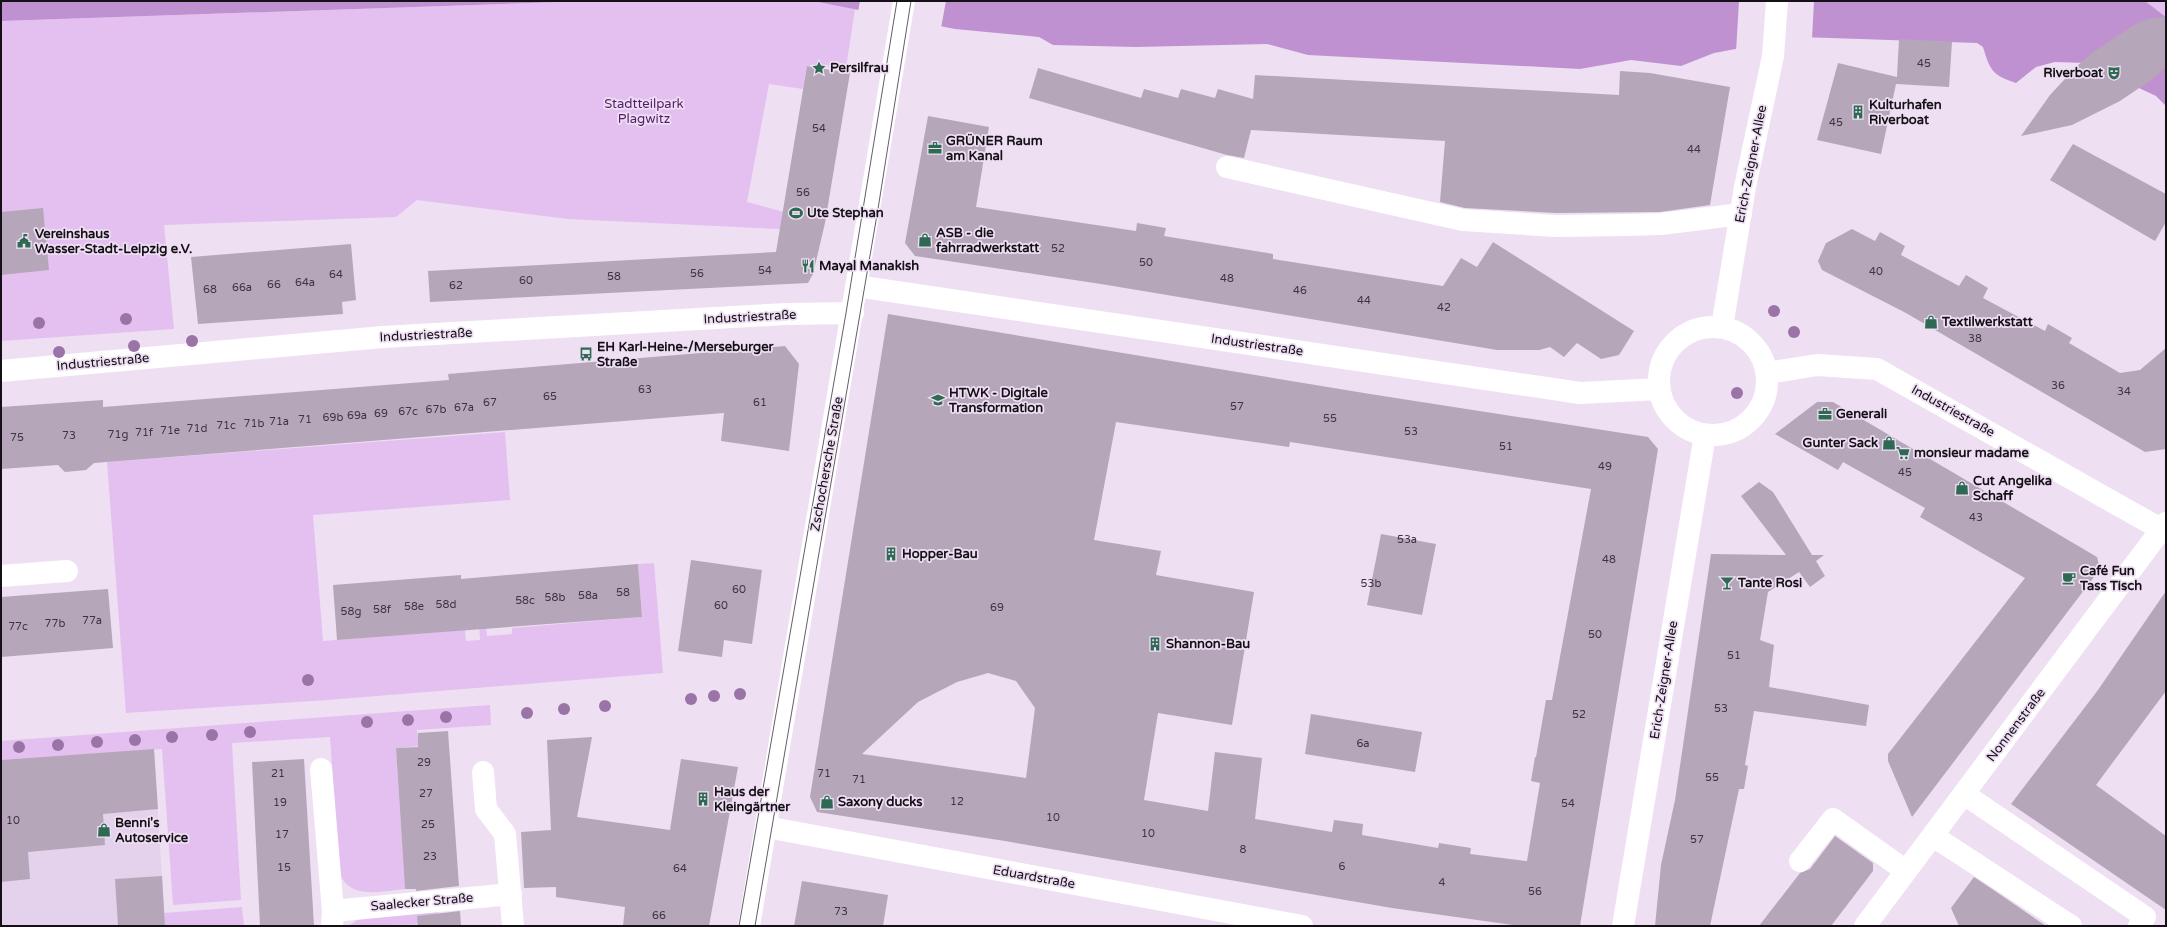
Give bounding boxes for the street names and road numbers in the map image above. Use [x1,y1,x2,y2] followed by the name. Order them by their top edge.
[1732,104,1770,224] street label: Erich-Zeigner-Allee
[703,307,797,327] street label: Industriestraße
[379,325,473,345] street label: Industriestraße
[1210,331,1304,359] street label: Industriestraße
[56,350,150,374] street label: Industriestraße
[1908,381,1998,441] street label: Industriestraße
[807,395,847,533] street label: Zschochersche Straße
[1647,620,1681,740] street label: Erich-Zeigner-Allee
[1983,685,2049,765] street label: Nonnenstraße
[992,862,1076,892] street label: Eduardstraße
[370,890,474,914] street label: Saalecker Straße

